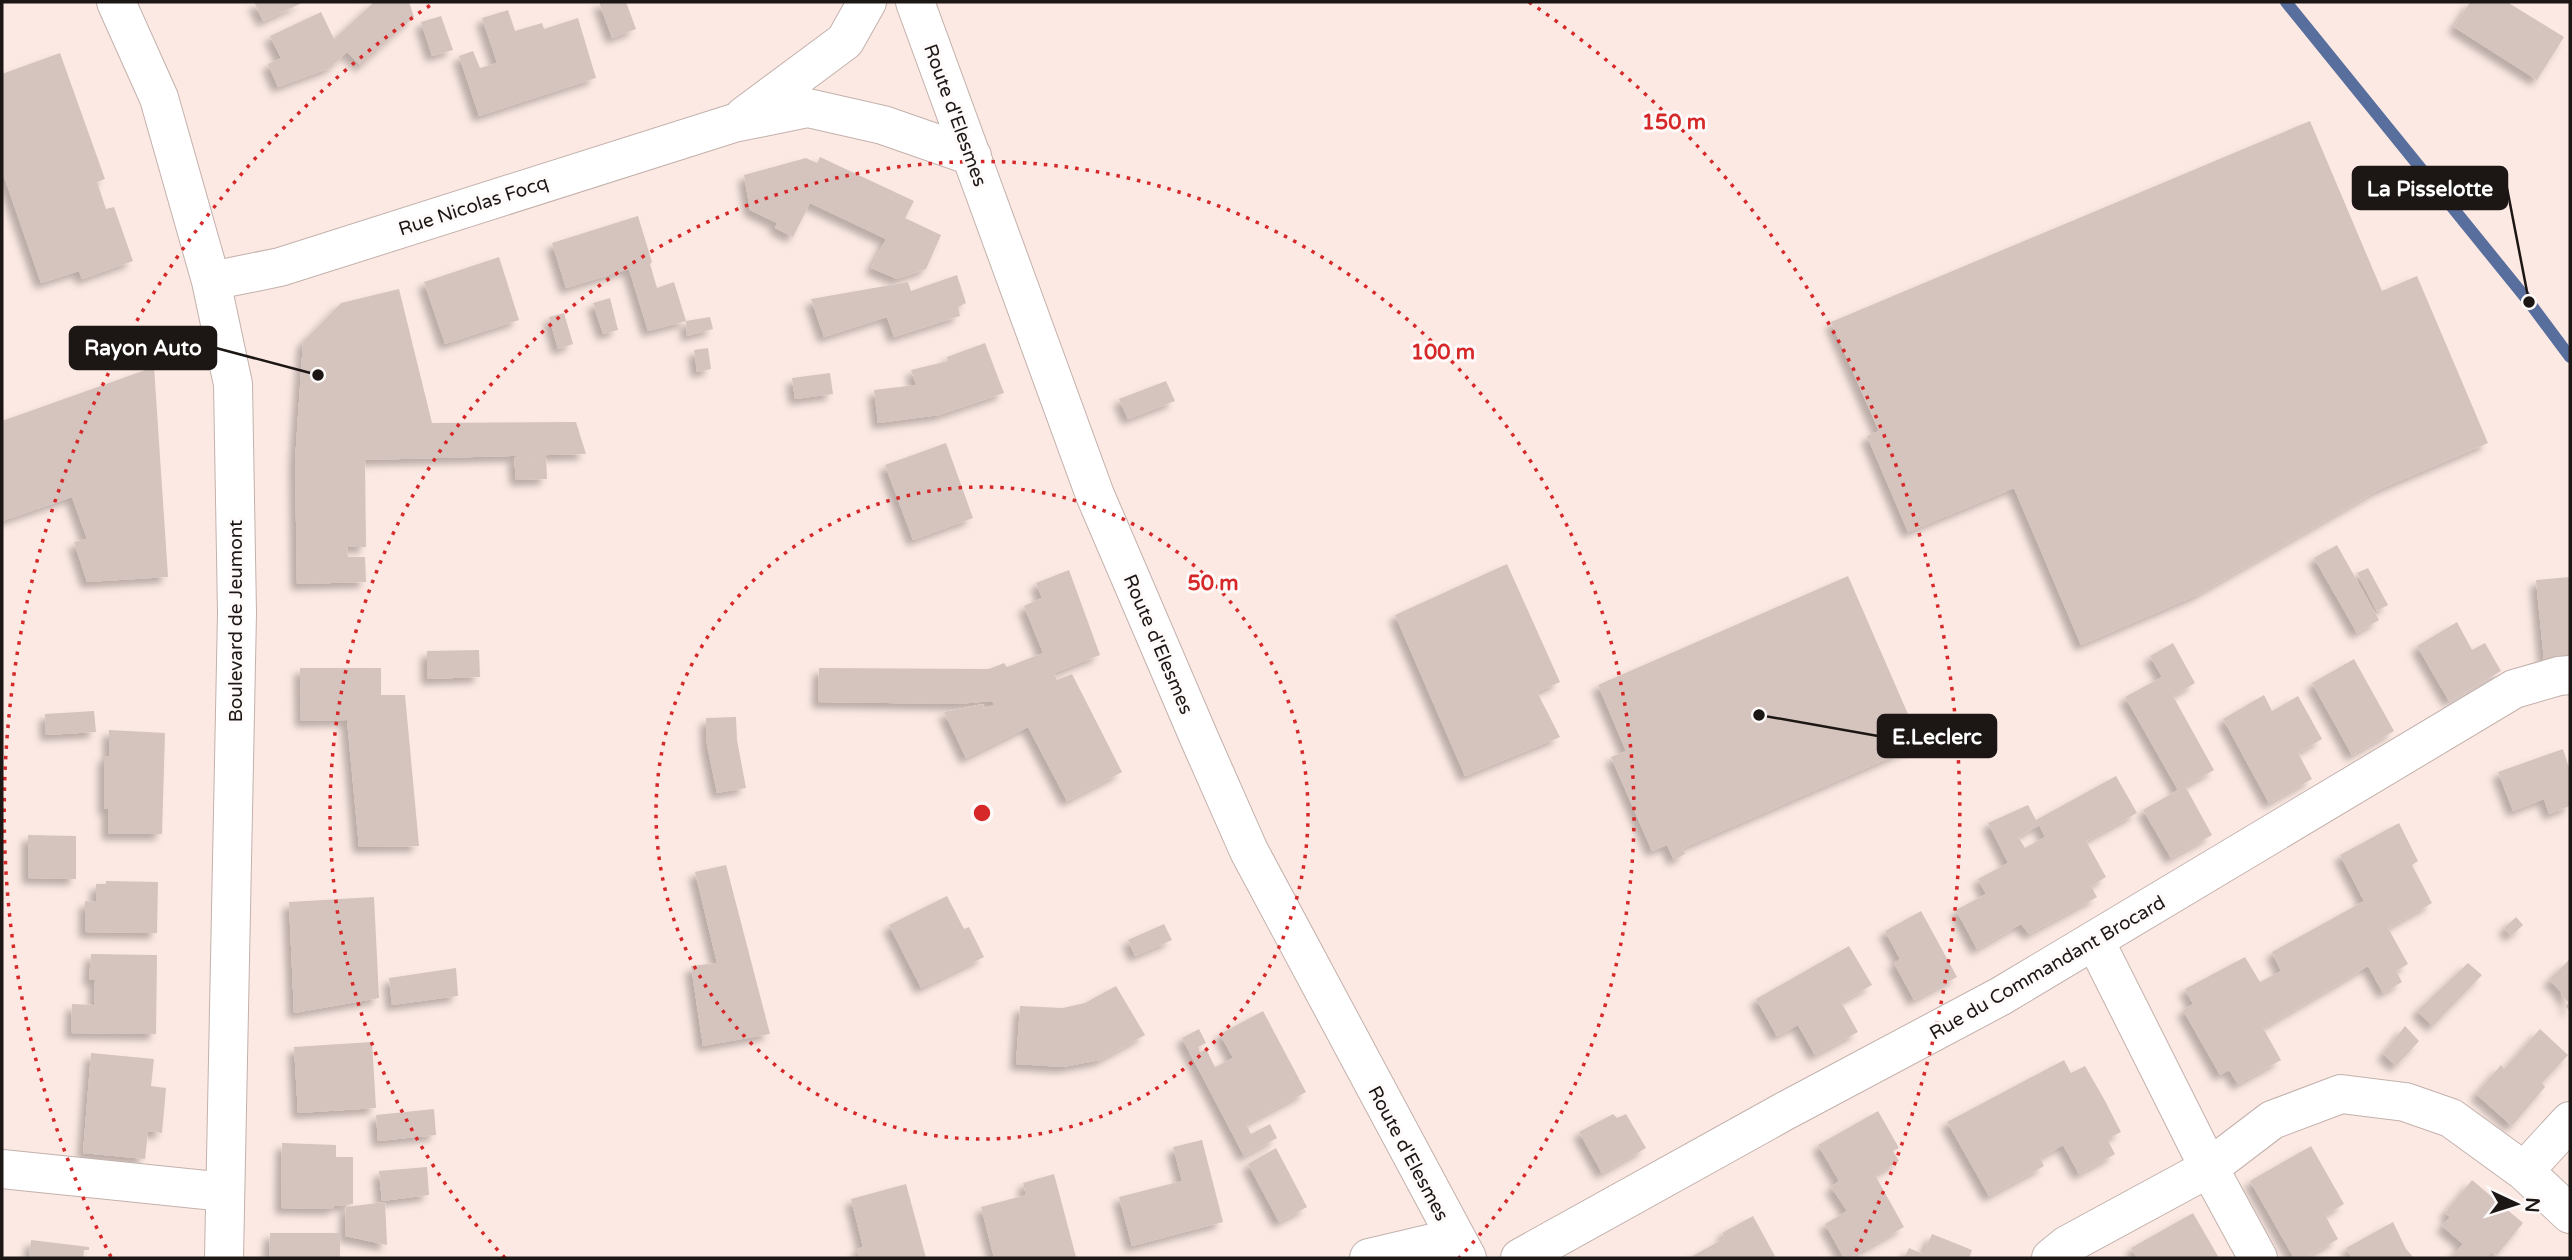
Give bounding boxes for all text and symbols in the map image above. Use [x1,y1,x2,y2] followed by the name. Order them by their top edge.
[919,41,991,189] street label: Route d'Elesmes
[1642,110,1706,135] text: 150 m
[2353,167,2507,209] callout: La Pisselotte
[396,171,551,241] street label: Rue Nicolas Focq
[2367,177,2493,202] text: La Pisselotte
[70,327,216,369] callout: Rayon Auto
[84,336,202,361] text: Rayon Auto
[1411,340,1475,365] text: 100 m
[225,520,247,722] street label: Boulevard de Jeumont
[1119,571,1197,718] street label: Route d'Elesmes
[1187,571,1239,596] text: 50 m
[1878,715,1996,757] callout: E.Leclerc
[1892,725,1982,750] text: E.Leclerc
[970,801,994,825] centre of rings
[1926,891,2169,1045] street label: Rue du Commandant Brocard
[1363,1082,1453,1225] street label: Route d'Elesmes
[2481,1169,2551,1239] north arrow
[2520,1197,2543,1213] text: N

